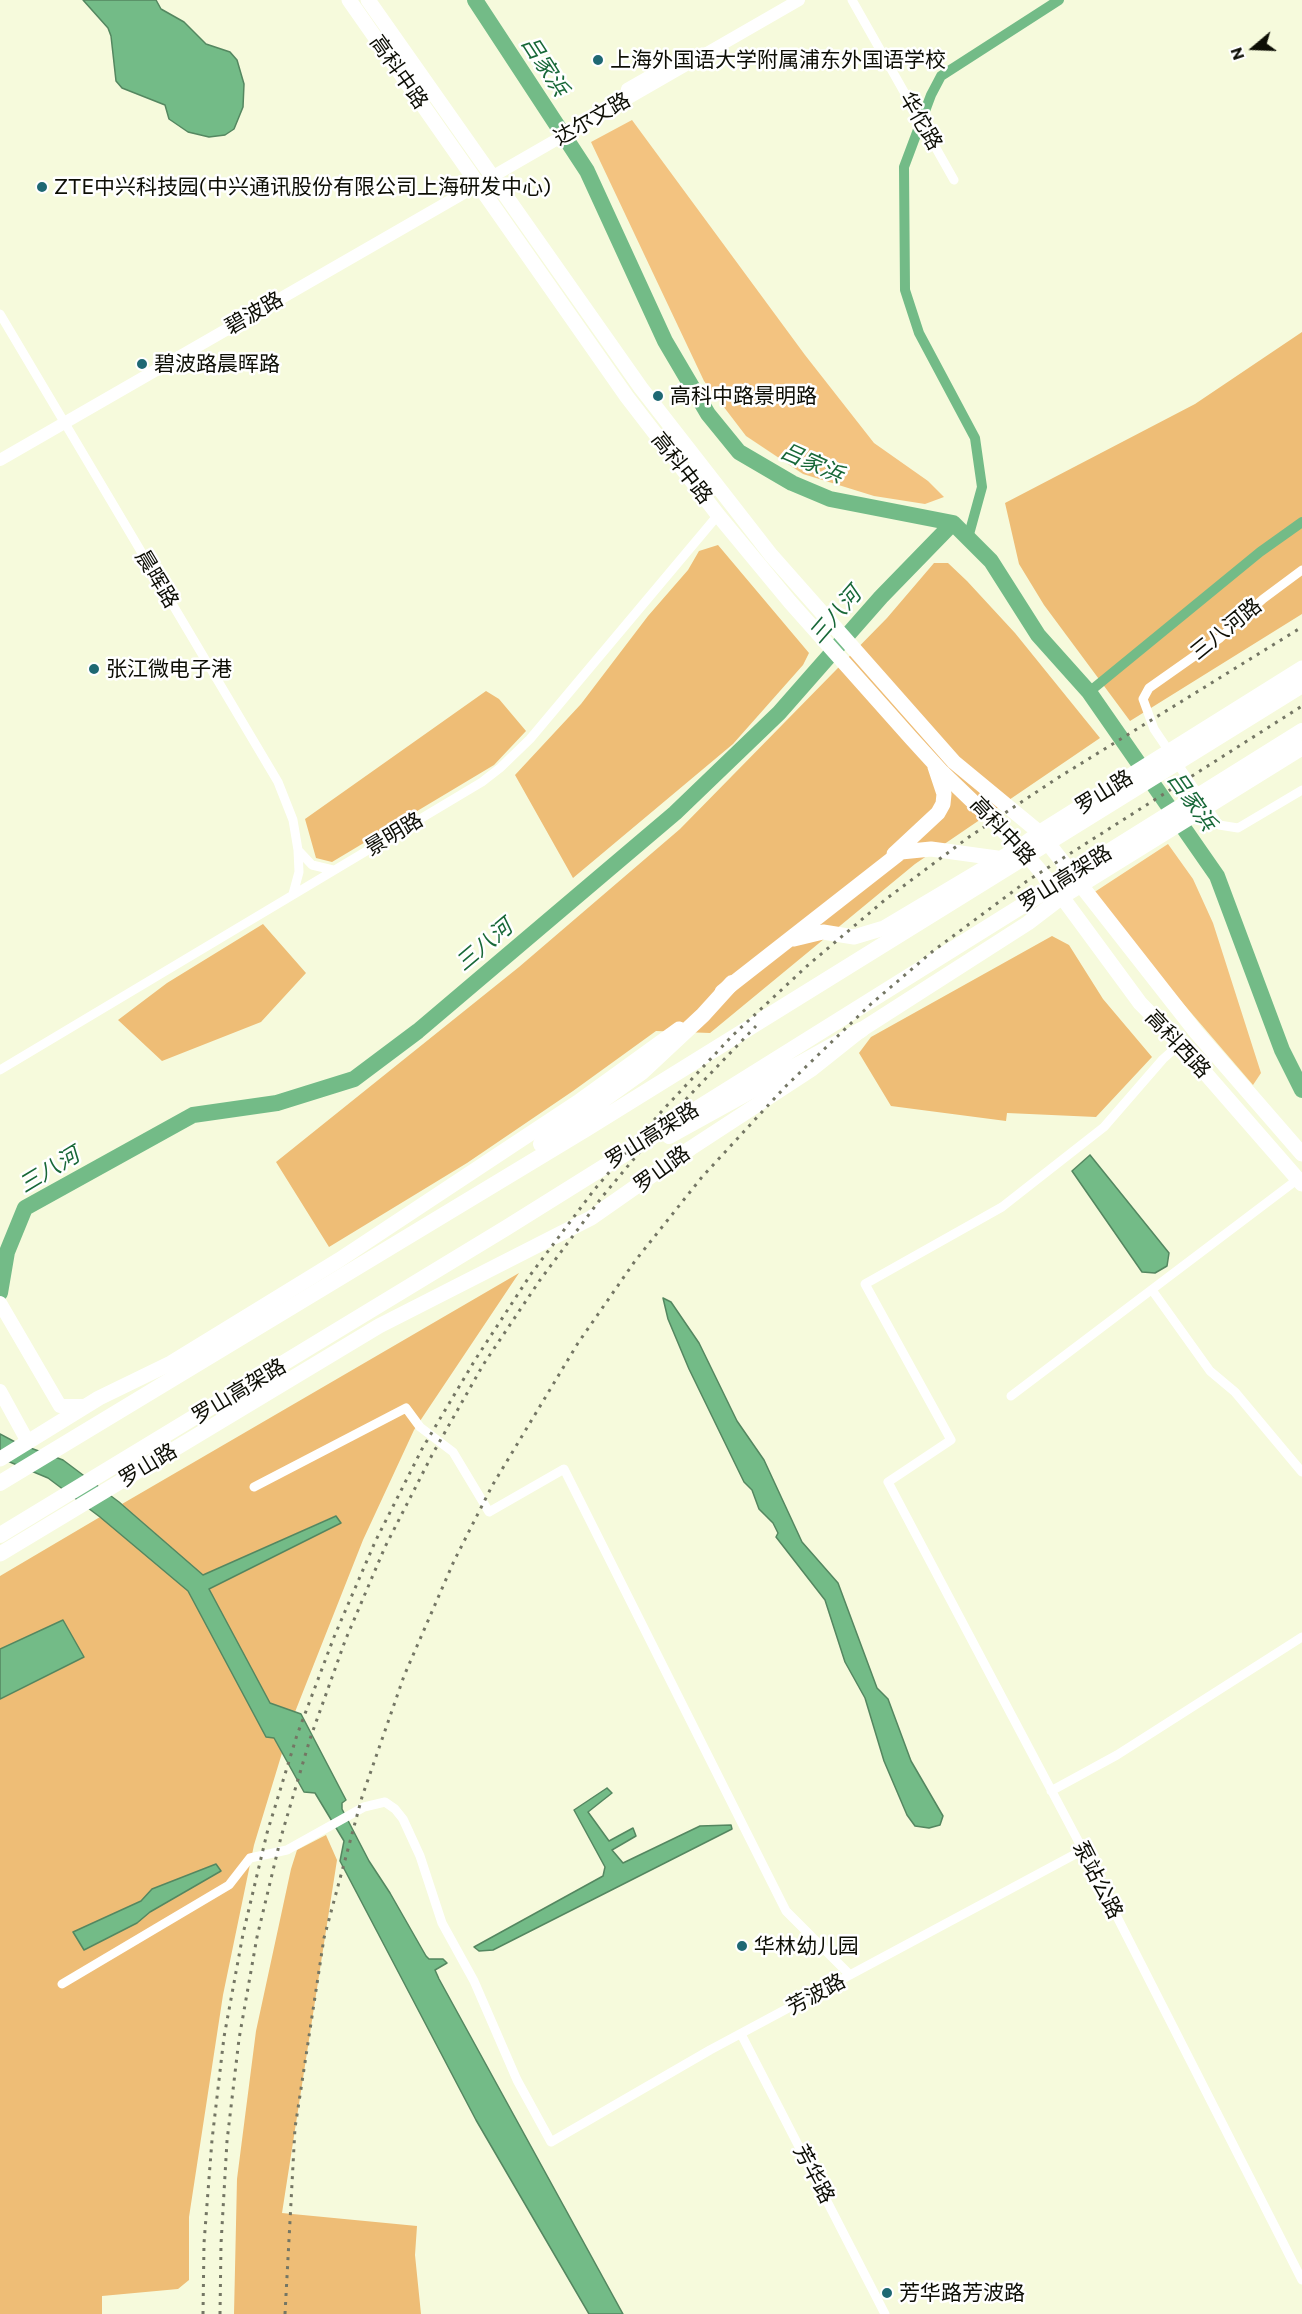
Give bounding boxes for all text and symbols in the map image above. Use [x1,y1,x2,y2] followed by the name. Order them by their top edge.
[1224,18,1284,78] north arrow
[365,30,433,114] street label: 高科中路
[516,31,574,101] water label: 吕家浜
[1226,45,1247,63] text: N
[610,47,946,73] place label: 上海外国语大学附属浦东外国语学校
[591,53,605,67] marker: 上海外国语大学附属浦东外国语学校
[549,87,635,151] street label: 达尔文路
[894,87,948,155] street label: 华佗路
[54,174,551,200] place label: ZTE中兴科技园(中兴通讯股份有限公司上海研发中心)
[35,180,49,194] marker: ZTE中兴科技园(中兴通讯股份有限公司上海研发中心)
[220,286,288,340] street label: 碧波路
[154,351,280,377] place label: 碧波路晨晖路
[135,357,149,371] marker: 碧波路晨晖路
[670,383,817,409] place label: 高科中路景明路
[651,389,665,403] marker: 高科中路景明路
[646,427,718,509] street label: 高科中路
[776,438,848,488] water label: 吕家浜
[130,546,184,612] street label: 晨晖路
[803,581,867,649] water label: 三八河
[1185,593,1267,665] street label: 三八河路
[106,656,232,682] place label: 张江微电子港
[87,662,101,676] marker: 张江微电子港
[1071,765,1137,819] street label: 罗山路
[1162,766,1222,836] water label: 吕家浜
[965,792,1041,870] street label: 高科中路
[361,807,427,861] street label: 景明路
[1014,839,1116,917] street label: 罗山高架路
[450,914,518,976] water label: 三八河
[1140,1005,1216,1083] street label: 高科西路
[601,1096,703,1174] street label: 罗山高架路
[629,1140,695,1198] street label: 罗山路
[14,1142,84,1198] water label: 三八河
[188,1353,290,1429] street label: 罗山高架路
[115,1438,181,1492] street label: 罗山路
[1068,1837,1128,1923] street label: 泵站公路
[754,1933,859,1959] place label: 华林幼儿园
[735,1939,749,1953] marker: 华林幼儿园
[782,1968,850,2020] street label: 芳波路
[788,2140,840,2208] street label: 芳华路
[899,2280,1025,2306] place label: 芳华路芳波路
[880,2286,894,2300] marker: 芳华路芳波路

